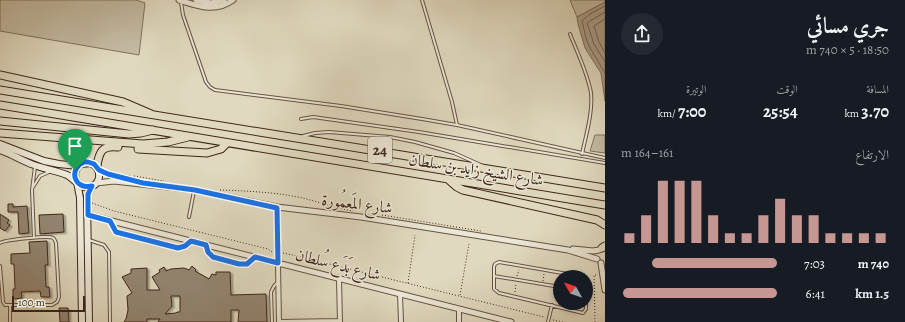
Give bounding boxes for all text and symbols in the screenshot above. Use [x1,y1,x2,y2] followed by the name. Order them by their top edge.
[807,11,889,41] text: جري مسائي
[621,13,663,55] button: share
[806,41,889,58] text: 18:50 · 5 × 740 m
[686,82,706,97] text: الوتيرة
[777,82,798,97] text: الوقت
[867,82,889,97] text: المسافة
[678,100,706,123] text: 7:00
[763,100,798,123] text: 25:54
[861,100,889,123] text: 3.70
[657,106,678,121] text: /km
[844,106,861,121] text: km
[58,129,92,170] pin
[64,135,86,157] icon: arrive
[368,137,392,163] road number: 24
[621,144,674,161] text: 161–164 m
[855,146,889,163] text: الارتفاع
[407,148,545,194] street label: شارع الشيخ زايد بن سلطان
[320,186,394,221] street label: شارع المَعمُورة
[293,241,384,288] street label: شارع بَدَع سُلطان
[804,255,825,272] text: 7:03
[858,255,889,272] text: 740 m
[553,270,593,310] north arrow
[553,270,593,310] map controls
[806,285,825,302] text: 6:41
[855,285,889,302] text: 1.5 km
[12,294,85,313] scale bar
[18,295,45,310] text: 100 m

